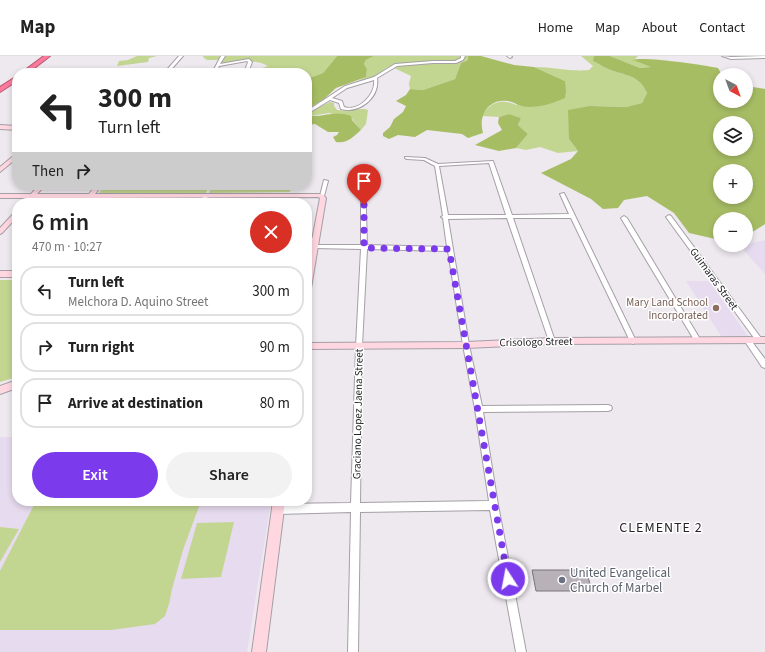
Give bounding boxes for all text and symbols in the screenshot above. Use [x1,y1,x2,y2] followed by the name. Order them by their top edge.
[20,14,55,41] text: Map
[538,18,573,38] text: Home
[595,18,620,38] text: Map
[642,18,677,38] text: About
[699,18,745,38] text: Contact
[713,68,753,108] north arrow
[713,68,753,252] map controls
[98,78,172,118] text: 300 m
[32,84,84,136] icon: left
[98,115,160,140] text: Turn left
[713,116,753,156] button: layers
[72,160,94,182] icon: right
[32,161,64,182] text: Then
[347,164,381,205] pin
[713,164,753,204] button: +
[353,170,375,192] icon: arrive
[32,205,89,240] text: 6 min
[250,211,292,253] button: close
[713,212,753,252] button: −
[32,238,102,256] text: 470 m · 10:27
[686,245,742,313] street label: Guimaras Street
[68,272,124,293] text: Turn left
[34,280,56,302] icon: left
[252,281,290,302] text: 300 m
[68,293,208,311] text: Melchora D. Aquino Street
[626,295,708,323] place label: Mary Land School Incorporated
[711,303,721,313] marker: Mary Land School Incorporated
[499,334,573,350] street label: Crisologo Street
[34,336,56,358] icon: right
[68,337,134,358] text: Turn right
[260,337,290,358] text: 90 m
[349,348,367,479] street label: Graciano Lopez Jaena Street
[34,392,56,414] icon: arrive
[68,393,203,414] text: Arrive at destination
[260,393,290,414] text: 80 m
[32,452,158,498] button: Exit
[166,452,292,498] button: Share
[619,518,703,538] district label: CLEMENTE 2
[487,558,529,600] position arrow
[570,564,670,597] place label: United Evangelical Church of Marbel
[557,575,567,585] marker: United Evangelical Church of Marbel

